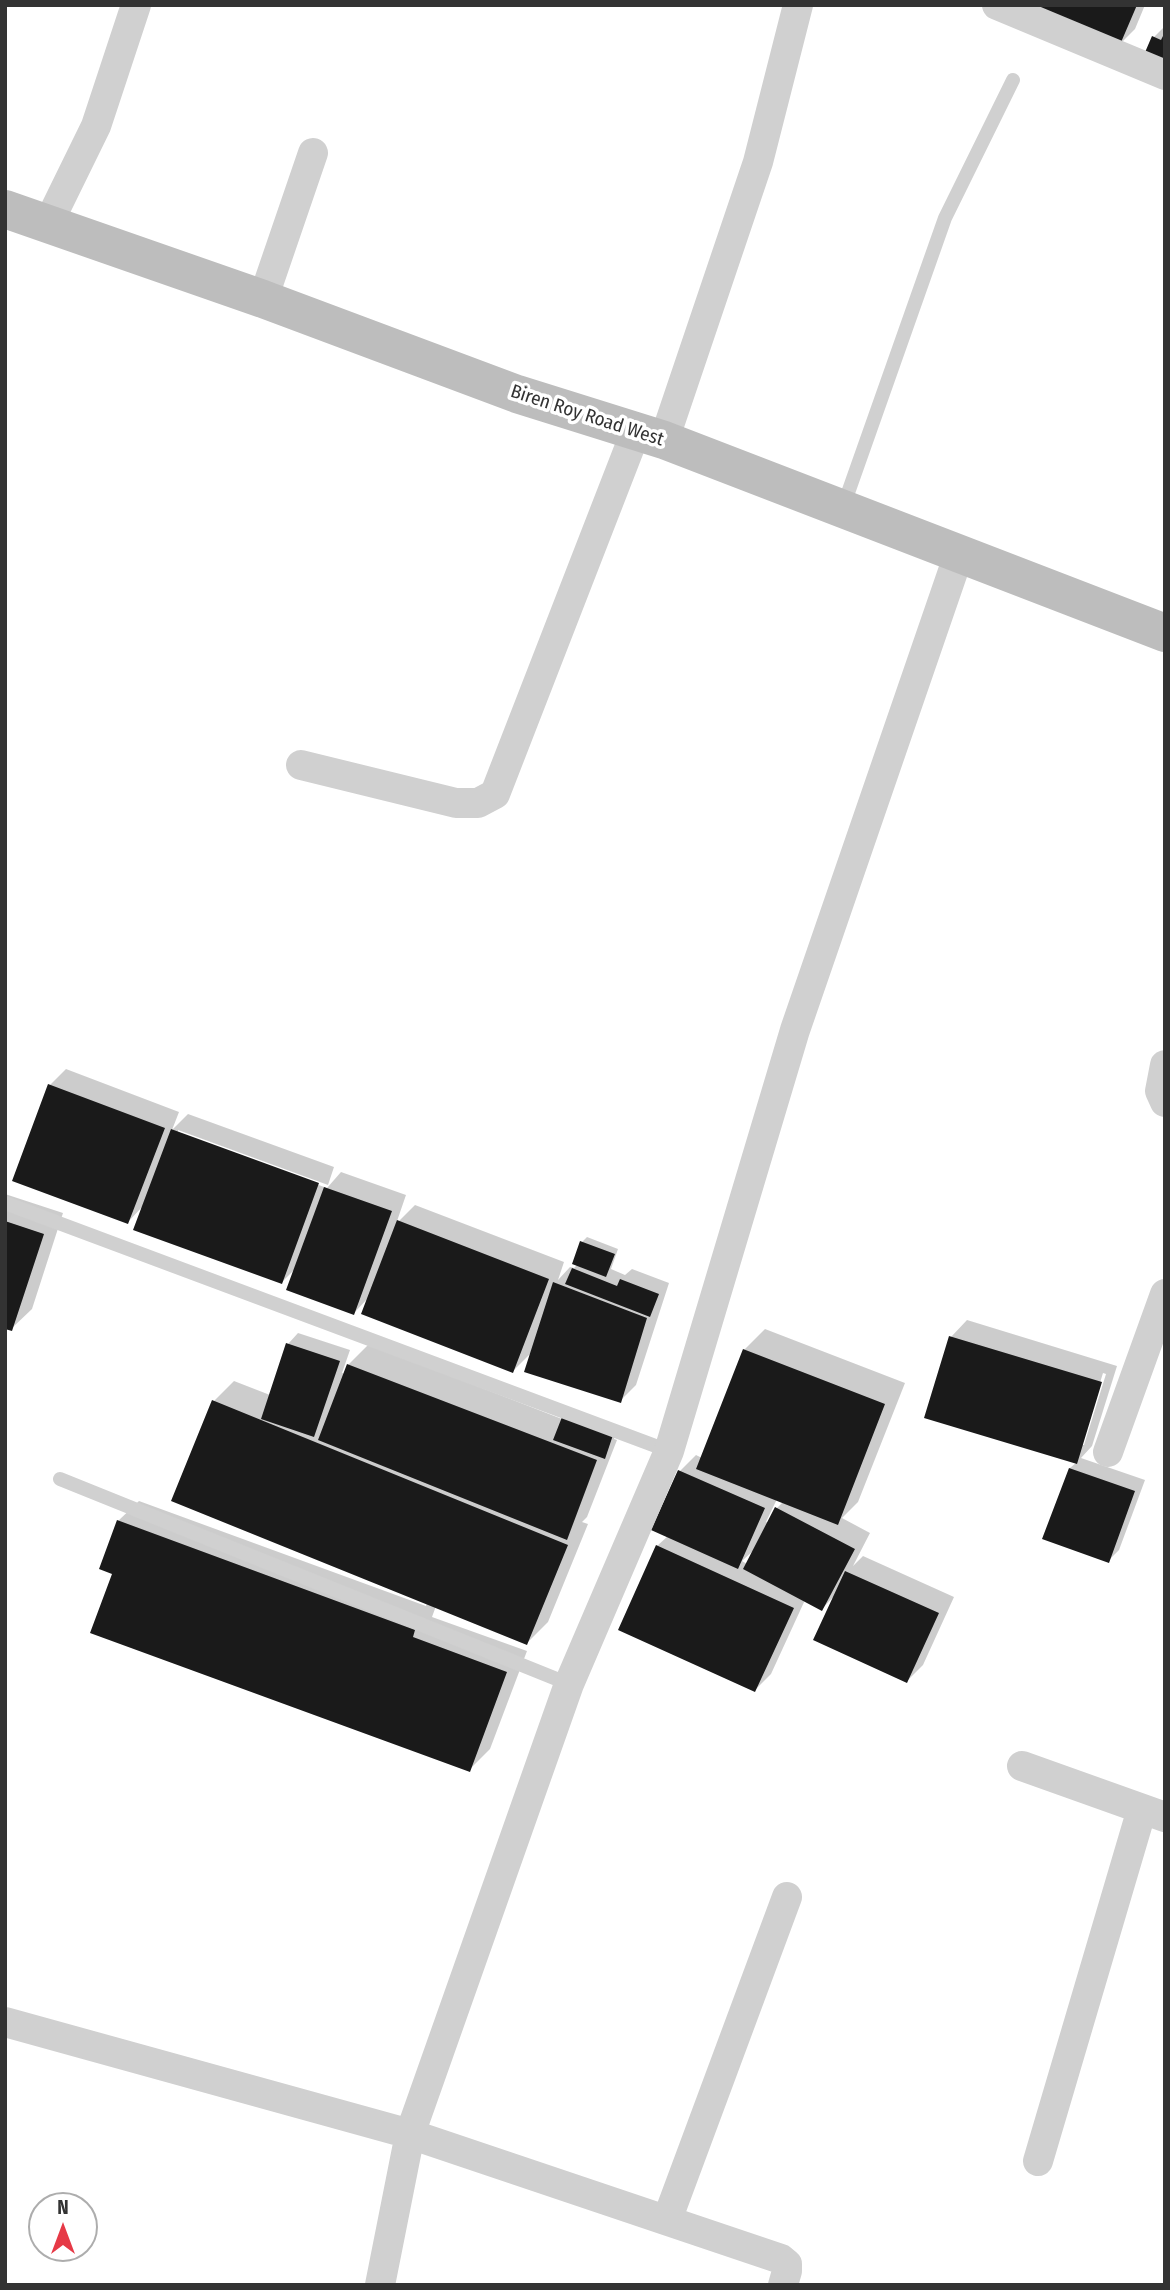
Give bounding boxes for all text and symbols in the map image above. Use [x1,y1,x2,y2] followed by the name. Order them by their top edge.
[508,380,666,452] street label: Biren Roy Road West
[28,2192,98,2262] north arrow
[57,2196,69,2219] text: N

